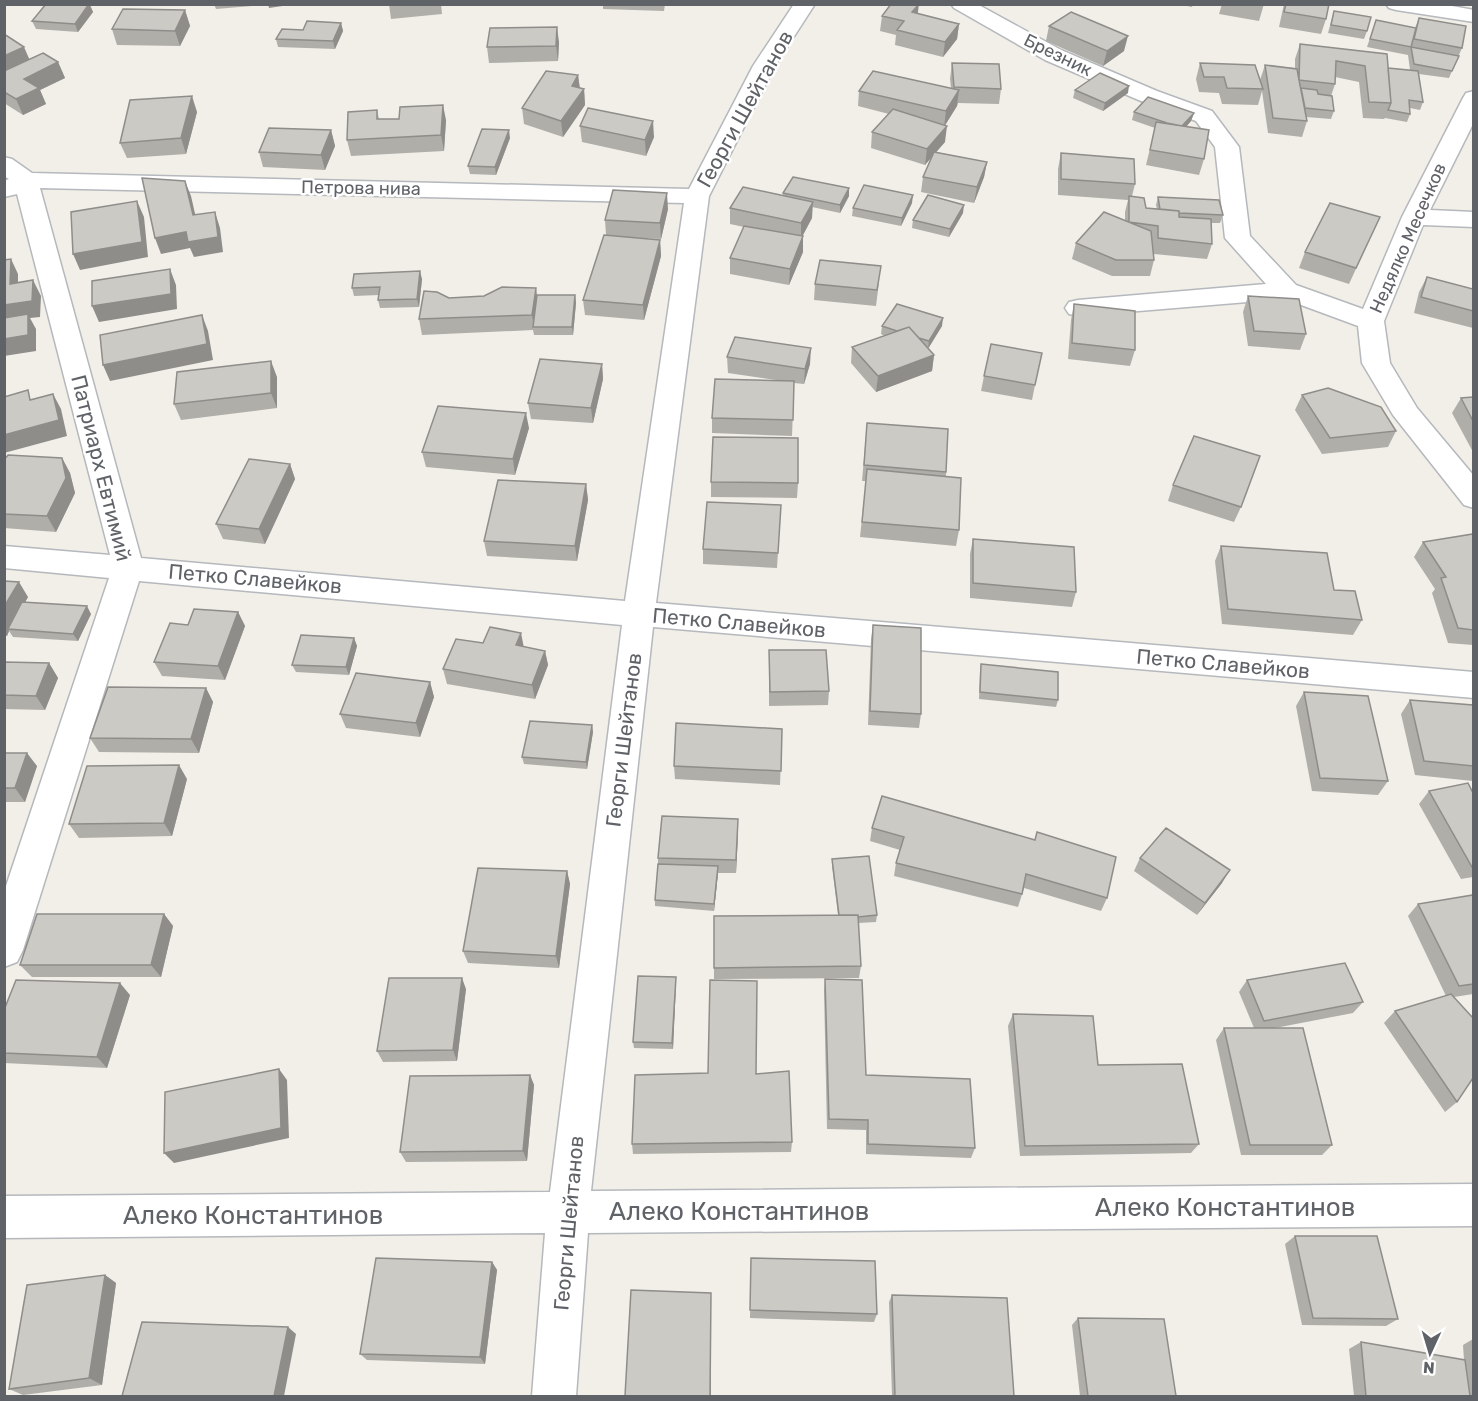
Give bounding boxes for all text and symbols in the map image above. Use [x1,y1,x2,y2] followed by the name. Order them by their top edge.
[691,26,798,191] street label: Георги Шейтанов
[1020,29,1096,81] street label: Брезник
[1365,160,1451,316] street label: Недялко Месечков
[301,176,421,200] street label: Петрова нива
[66,372,137,564] street label: Патриарх Евтимий
[167,558,343,599] street label: Петко Славейков
[651,602,827,643] street label: Петко Славейков
[1135,643,1311,684] street label: Петко Славейков
[600,651,647,828] street label: Георги Шейтанов
[548,1135,589,1311] street label: Георги Шейтанов
[1095,1192,1355,1223] street label: Алеко Константинов
[609,1196,869,1227] street label: Алеко Константинов
[123,1200,383,1231] street label: Алеко Константинов
[1400,1323,1460,1383] north arrow
[1423,1358,1435,1377] text: N

